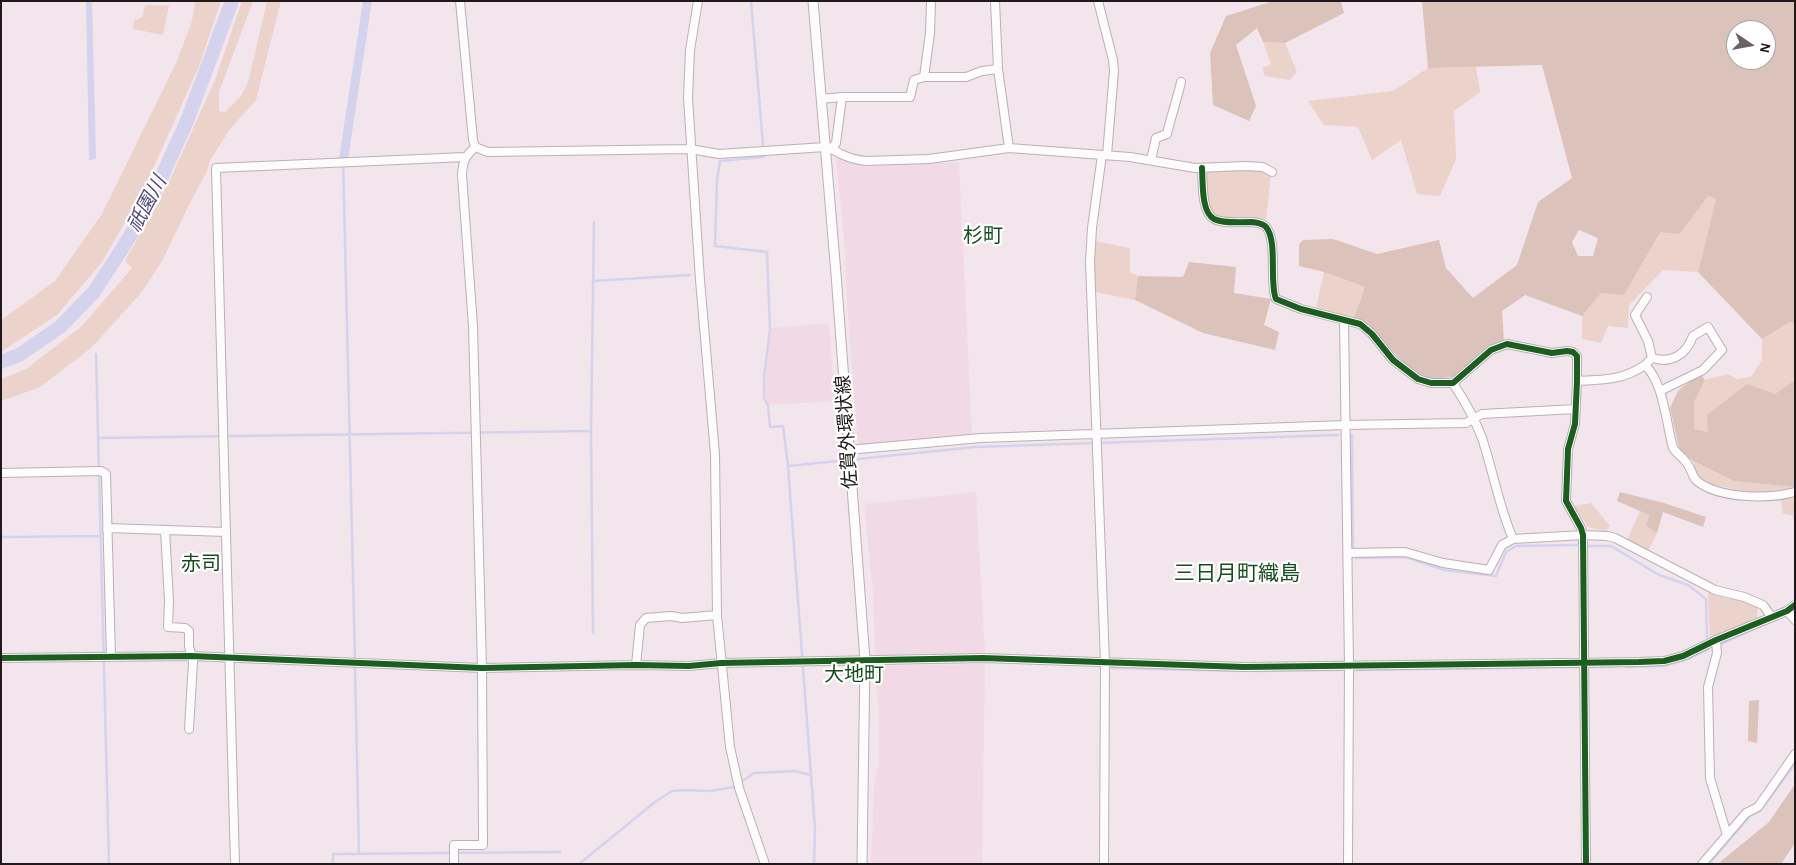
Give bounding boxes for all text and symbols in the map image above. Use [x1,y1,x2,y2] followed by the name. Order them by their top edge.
[1726,20,1776,70] north arrow
[1757,42,1773,54] text: N
[122,172,172,236] water label: 祇園川
[963,224,1003,248] district label: 杉町
[832,374,862,490] street label: 佐賀外環状線
[181,552,221,576] district label: 赤司
[1174,561,1300,587] district label: 三日月町織島
[824,663,884,687] district label: 大地町

